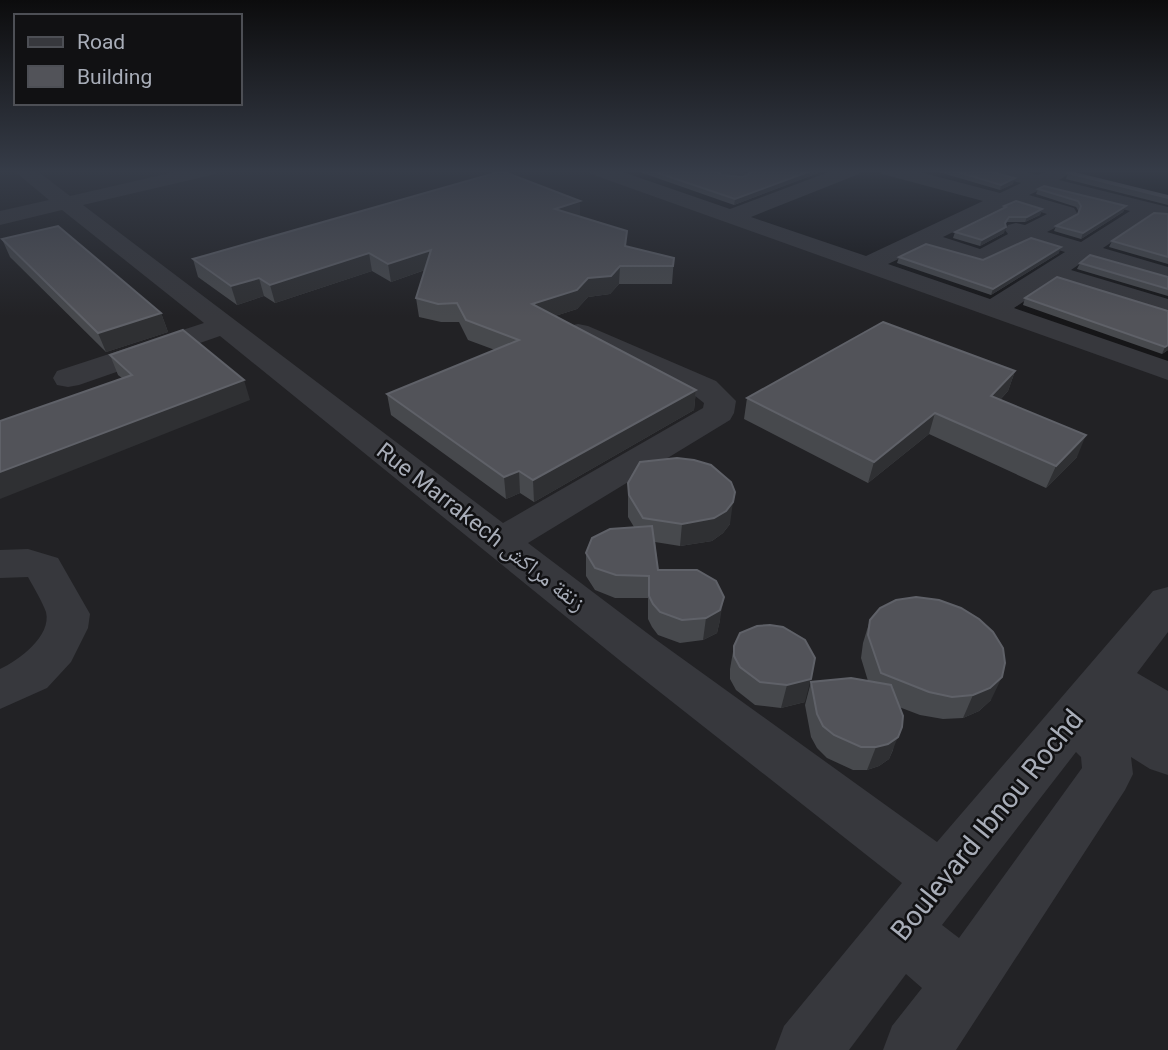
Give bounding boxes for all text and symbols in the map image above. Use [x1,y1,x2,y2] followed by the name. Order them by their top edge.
[14,14,242,105] legend
[77,30,125,54] text: Road
[77,65,152,89] text: Building
[371,437,591,617] street label: Rue Marrakech زنقة مراكش
[884,703,1090,947] street label: Boulevard Ibnou Rochd

